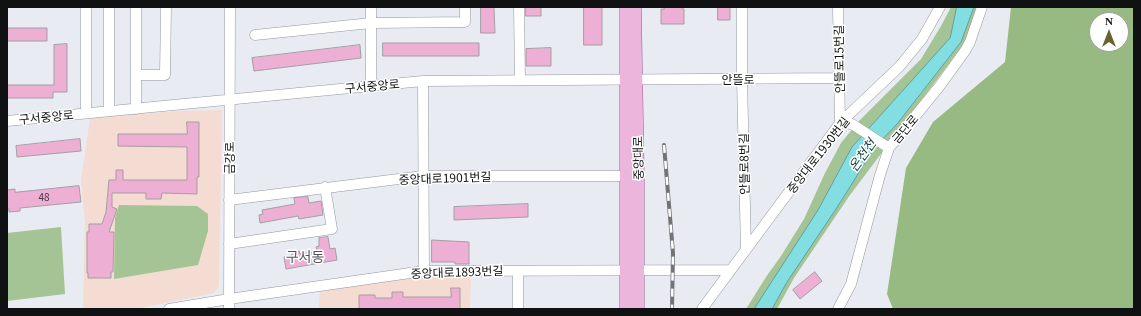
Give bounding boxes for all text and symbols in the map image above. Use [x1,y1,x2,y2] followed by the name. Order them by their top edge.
[1089,12,1129,52] north arrow
[1105,15,1113,27] text: N
[831,25,847,93] street label: 안뜰로15번길
[721,72,755,86] street label: 안뜰로
[344,76,400,96] street label: 구서중앙로
[18,107,74,127] street label: 구서중앙로
[889,112,921,146] street label: 금단로
[784,114,852,196] street label: 중앙대로1930번길
[736,133,752,195] street label: 안뜰로8번길
[630,136,646,180] street label: 중앙대로
[845,136,879,174] water label: 온천천
[222,141,236,175] street label: 금강로
[398,169,492,187] street label: 중앙대로1901번길
[38,191,50,203] house number: 48
[286,249,324,265] district label: 구서동
[410,263,504,281] street label: 중앙대로1893번길

